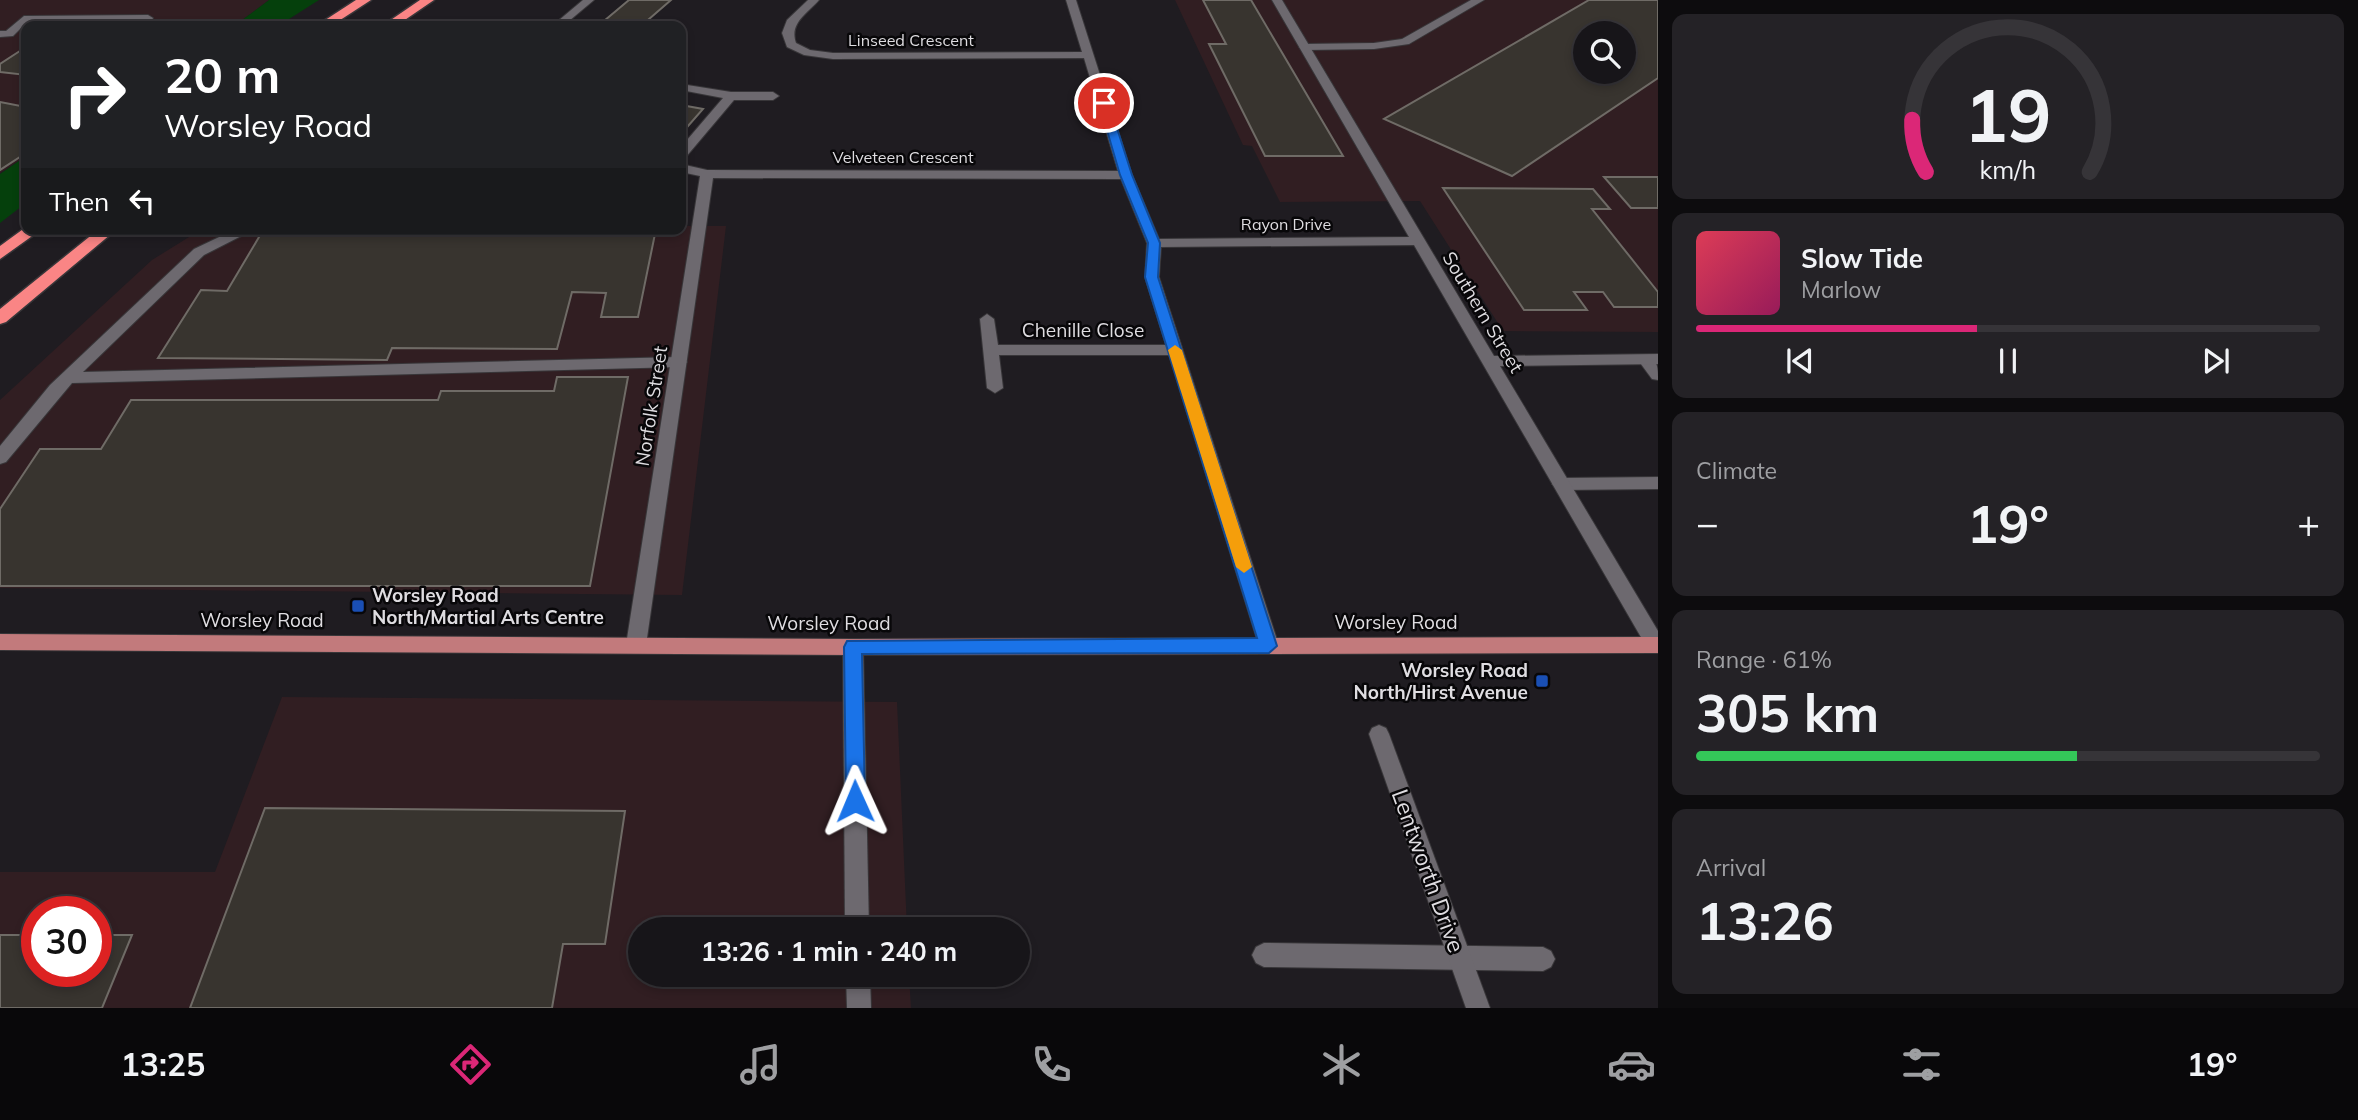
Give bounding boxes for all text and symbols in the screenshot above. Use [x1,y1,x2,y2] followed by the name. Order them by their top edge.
[1573,21,1636,84] map controls
[1573,21,1636,84] button: search
[848,30,974,50] street label: Linseed Crescent
[164,44,280,105] text: 20 m
[49,49,140,140] icon: right
[1964,70,2052,161] text: 19
[1074,73,1134,133] pin
[1085,84,1123,122] icon: arrive
[164,105,372,145] text: Worsley Road
[832,147,974,167] street label: Velveteen Crescent
[1980,154,2036,185] text: km/h
[123,182,161,220] icon: left
[49,185,109,218] text: Then
[1241,214,1331,234] street label: Rayon Drive
[1801,242,1923,275] text: Slow Tide
[1437,247,1529,377] street label: Southern Street
[1801,275,1881,304] text: Marlow
[1022,318,1144,342] street label: Chenille Close
[1781,342,1819,380] icon: previous
[1989,342,2027,380] icon: pause
[2197,342,2235,380] icon: next
[630,344,672,468] street label: Norfolk Street
[1696,456,1777,485] text: Climate
[1967,491,2049,556] text: 19°
[1696,499,1719,547] text: −
[2297,499,2320,547] text: +
[372,583,604,629] place label: Worsley Road North/Martial Arts Centre
[350,598,366,614] marker: Worsley Road North/Martial Arts Centre
[200,608,324,632] street label: Worsley Road
[1334,610,1458,634] street label: Worsley Road
[767,611,891,635] street label: Worsley Road
[1696,645,1832,674] text: Range · 61%
[1353,658,1528,704] place label: Worsley Road North/Hirst Avenue
[1534,673,1550,689] marker: Worsley Road North/Hirst Avenue
[1696,680,1879,745] text: 305 km
[818,764,892,838] position arrow
[1385,785,1471,956] street label: Lentworth Drive
[1696,853,1766,882] text: Arrival
[1696,888,1834,953] text: 13:26
[21,896,112,987] speed limit sign: 30
[701,935,957,968] text: 13:26 · 1 min · 240 m
[446,1040,495,1089] icon: directions
[736,1040,785,1089] icon: music
[1027,1040,1076,1089] icon: phone
[1317,1040,1366,1089] icon: climate
[1607,1040,1656,1089] icon: car
[1897,1040,1946,1089] icon: filters
[121,1044,205,1084] text: 13:25
[2187,1044,2237,1084] text: 19°

